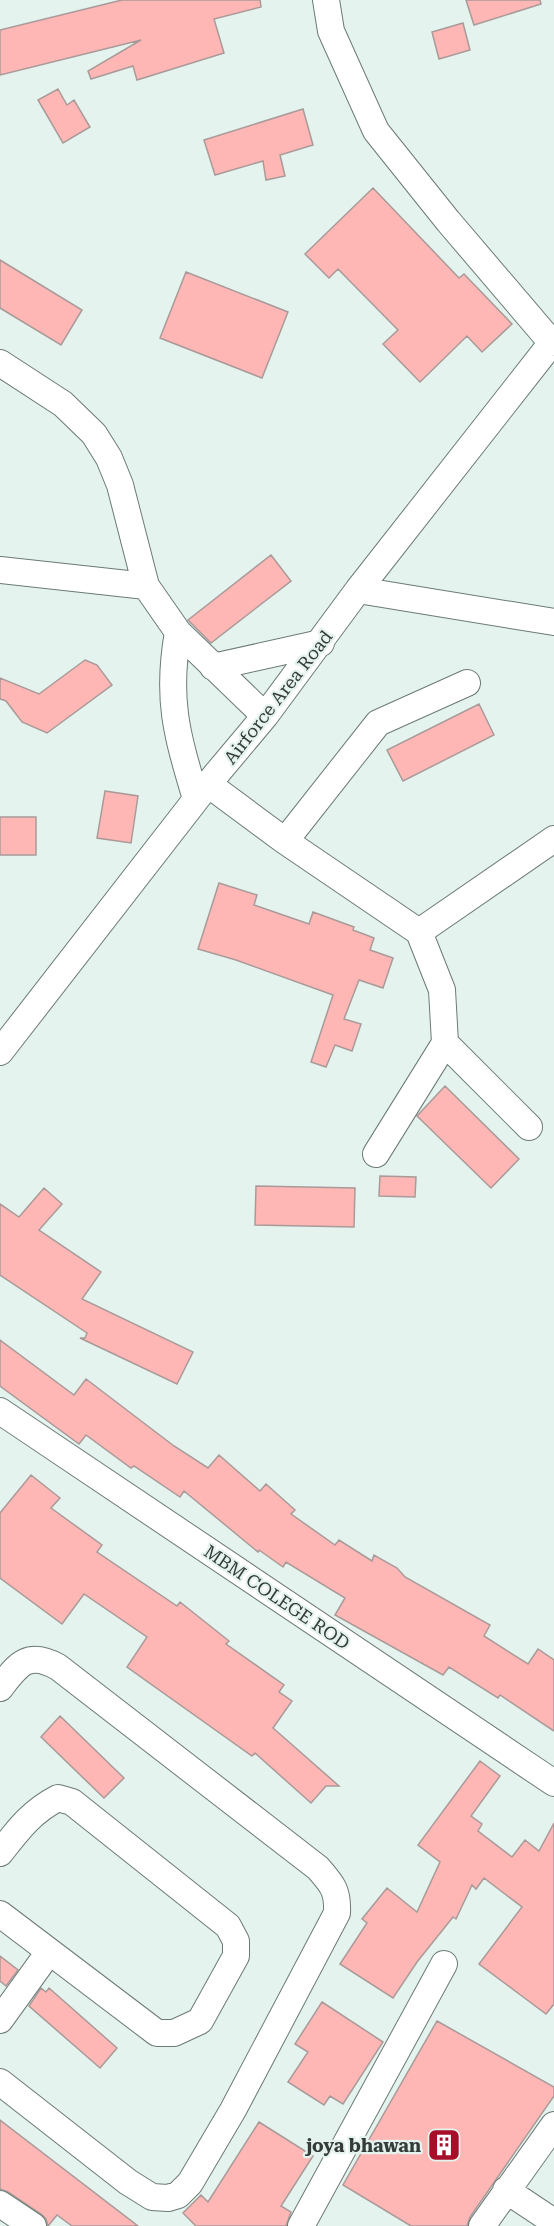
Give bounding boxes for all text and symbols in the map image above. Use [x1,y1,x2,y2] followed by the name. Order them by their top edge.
[219,626,337,768] street label: Airforce Area Road
[200,1540,354,1654] street label: MBM COLEGE ROD
[426,2127,462,2163] building icon: joya bhawan
[304,2135,421,2156] place label: joya bhawan

